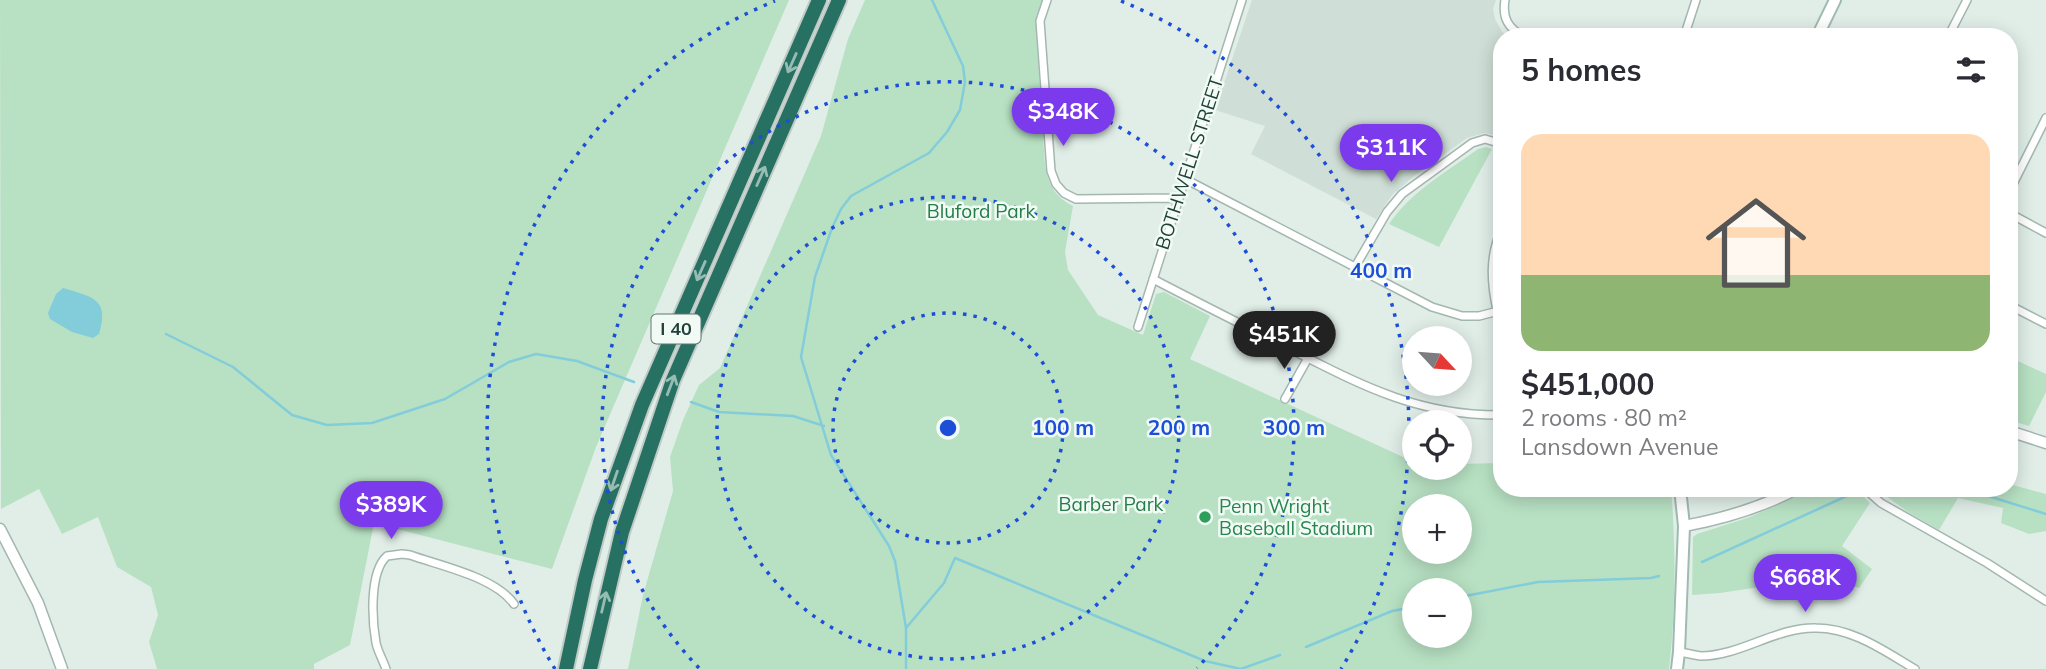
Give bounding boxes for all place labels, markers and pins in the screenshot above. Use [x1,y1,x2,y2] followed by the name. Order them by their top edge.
[1014,88,1112,148] pin: $348K
[1342,124,1440,184] pin: $311K
[1235,312,1333,371] pin: $451K
[936,416,960,440] centre of rings
[342,482,440,541] pin: $389K
[1219,494,1373,540] place label: Penn Wright Baseball Stadium
[1197,509,1213,525] marker: Penn Wright Baseball Stadium
[1756,554,1854,614] pin: $668K

